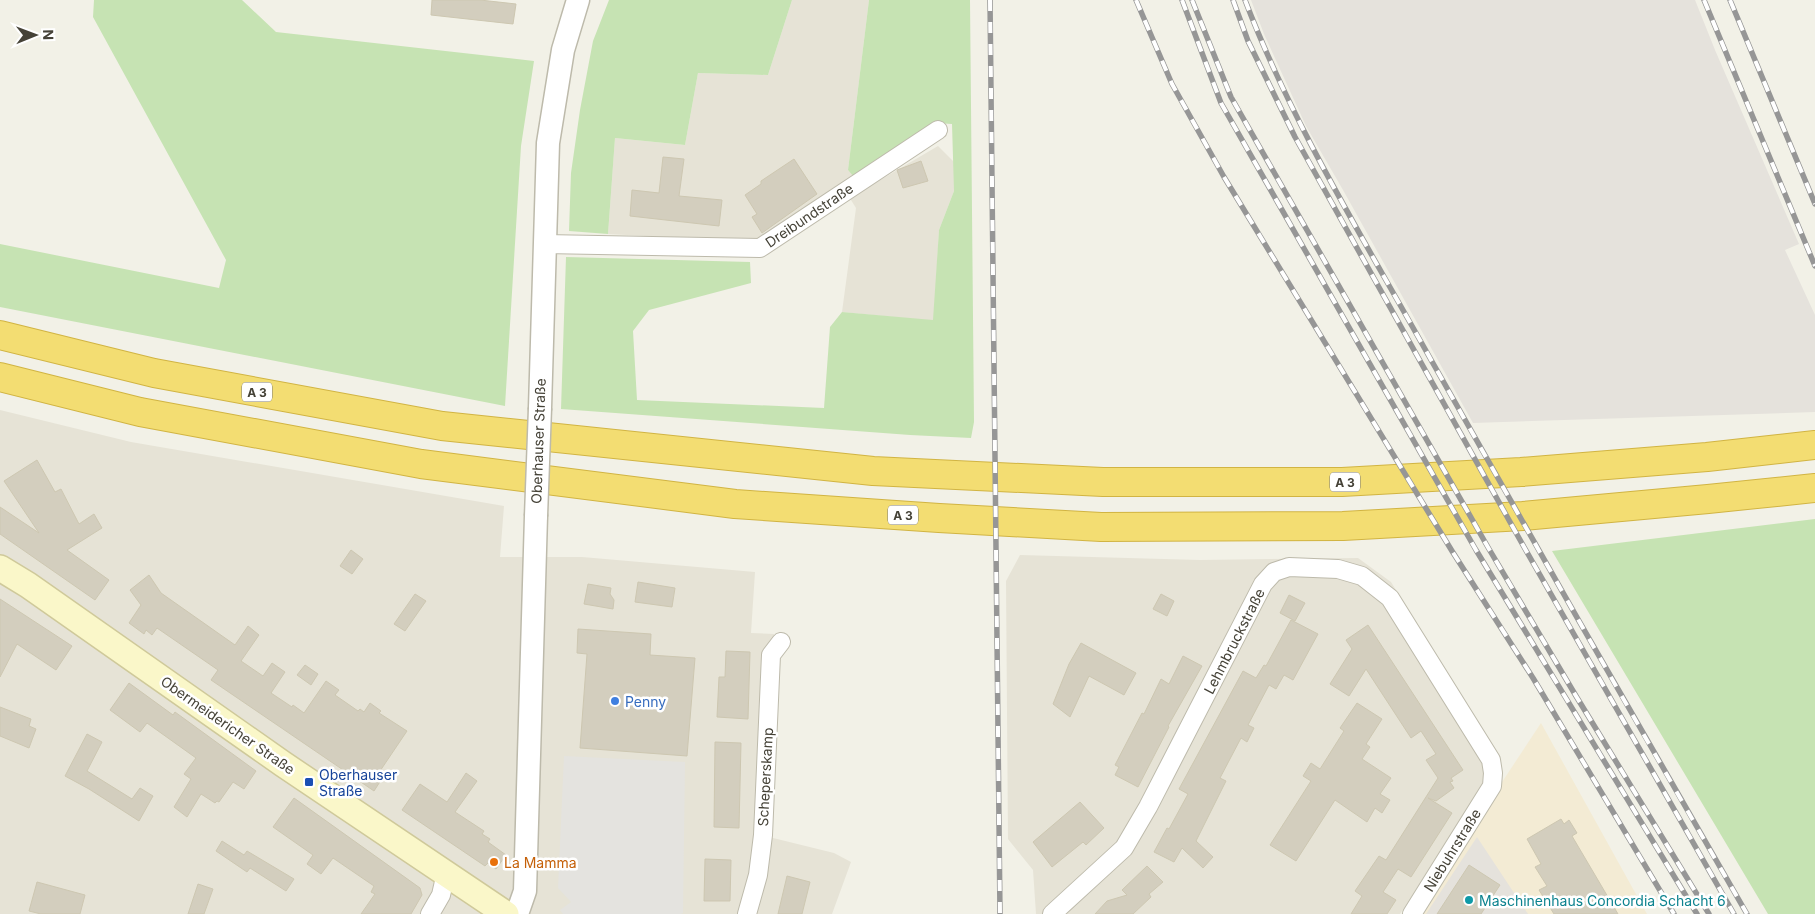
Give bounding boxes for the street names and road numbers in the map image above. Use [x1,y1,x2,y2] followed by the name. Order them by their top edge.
[762,179,856,251] street label: Dreibundstraße
[527,378,549,504] street label: Oberhauser Straße
[242,382,272,402] road number: A 3
[1330,472,1360,492] road number: A 3
[888,506,918,524] road number: A 3
[1200,585,1268,697] street label: Lehmbruckstraße
[158,672,298,778] street label: Obermeidericher Straße
[754,727,776,827] street label: Scheperskamp
[1420,805,1484,895] street label: Niebuhrstraße

